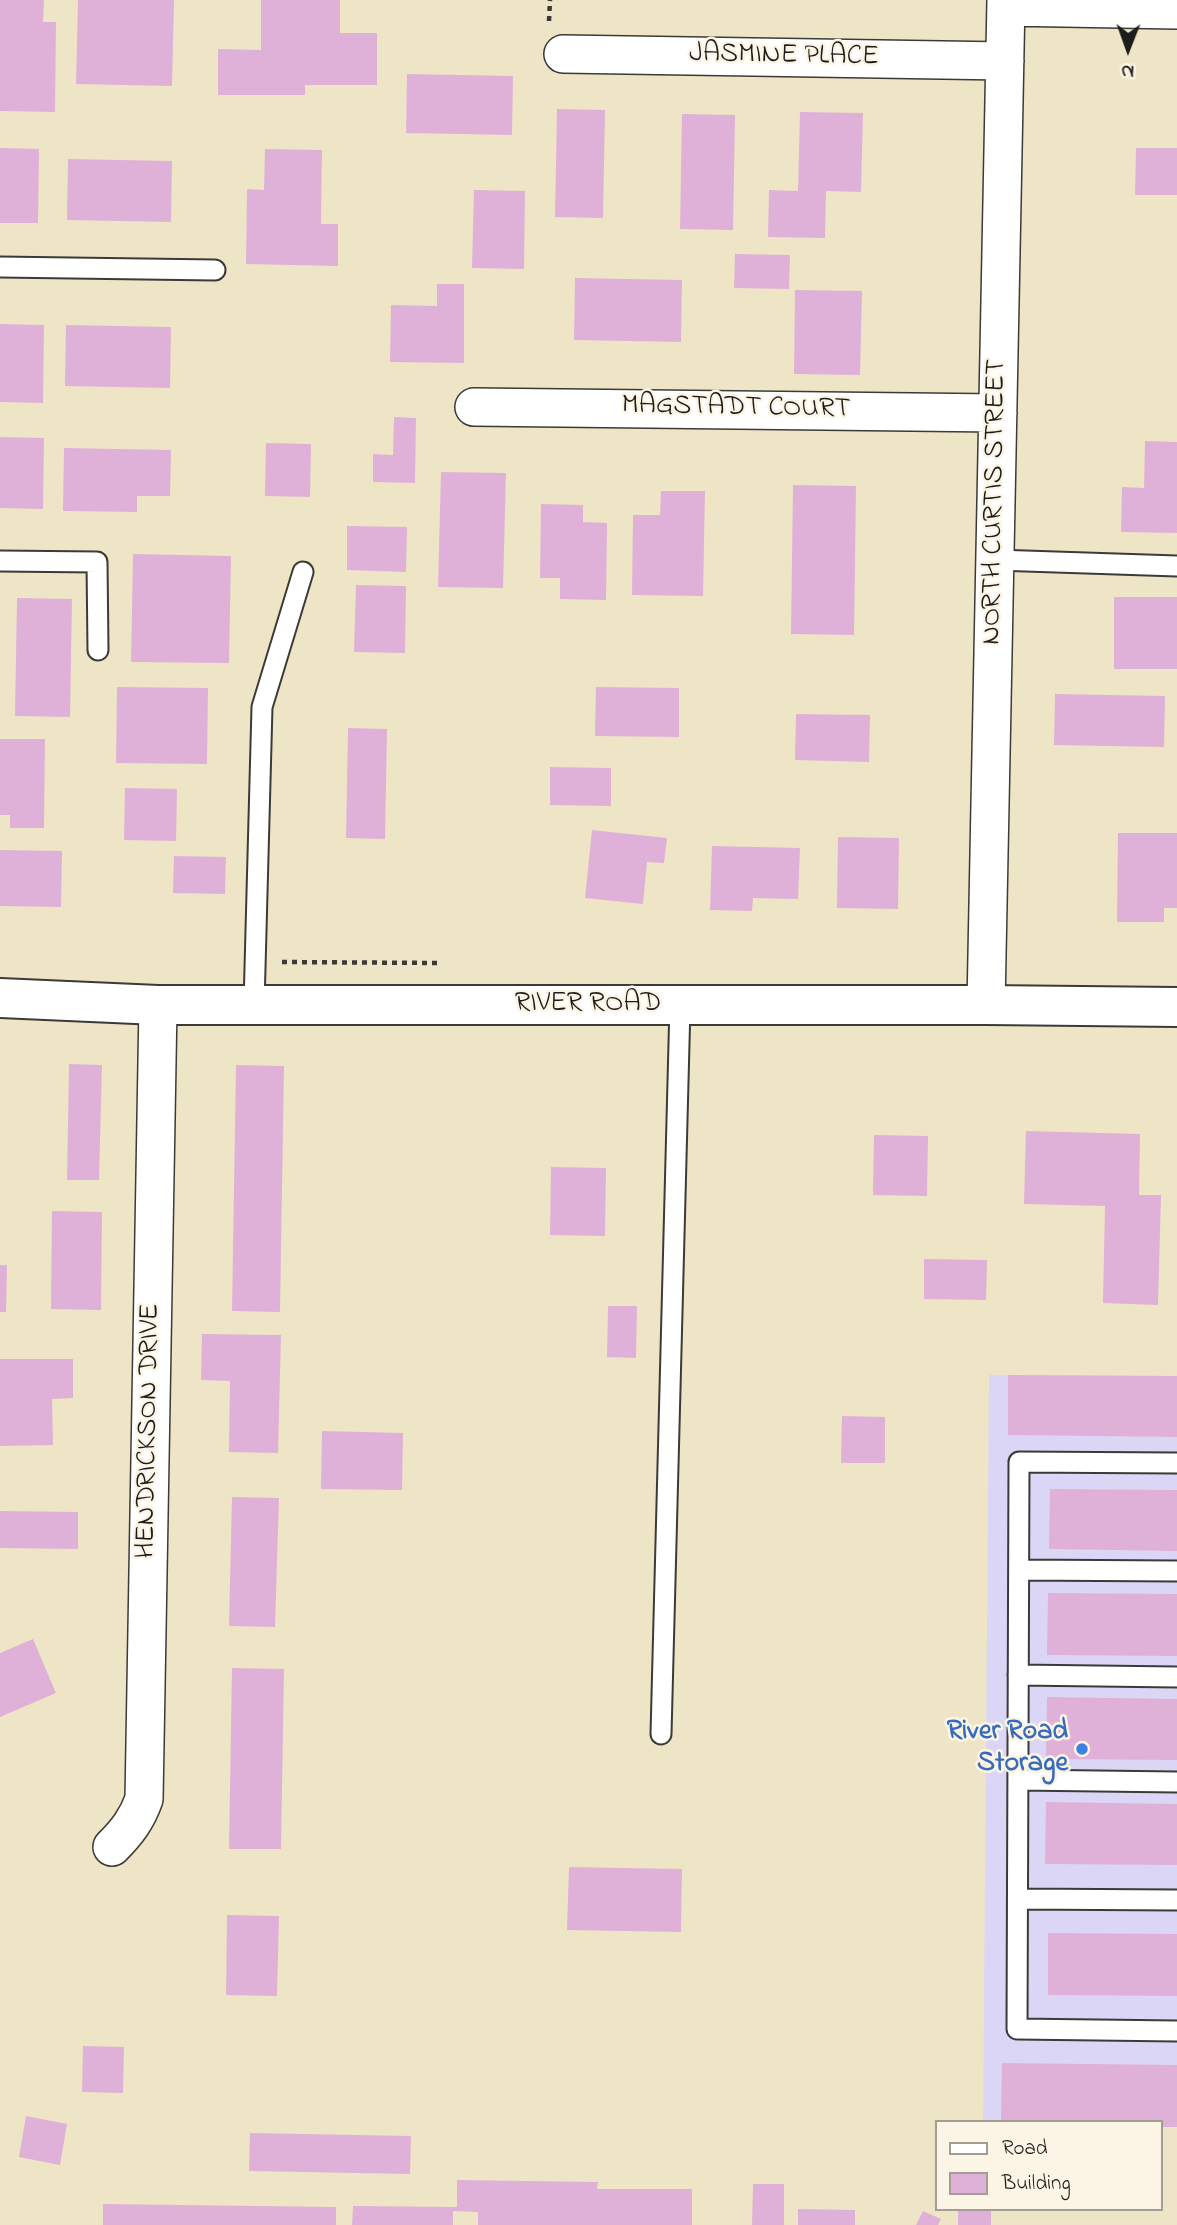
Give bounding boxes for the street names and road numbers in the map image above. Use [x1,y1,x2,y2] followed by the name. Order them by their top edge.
[689,39,879,75] street label: JASMINE PLACE
[977,359,1015,645] street label: NORTH CURTIS STREET
[621,390,851,428] street label: MAGSTADT COURT
[515,988,661,1022] street label: RIVER ROAD
[131,1303,169,1559] street label: HENDRICKSON DRIVE

